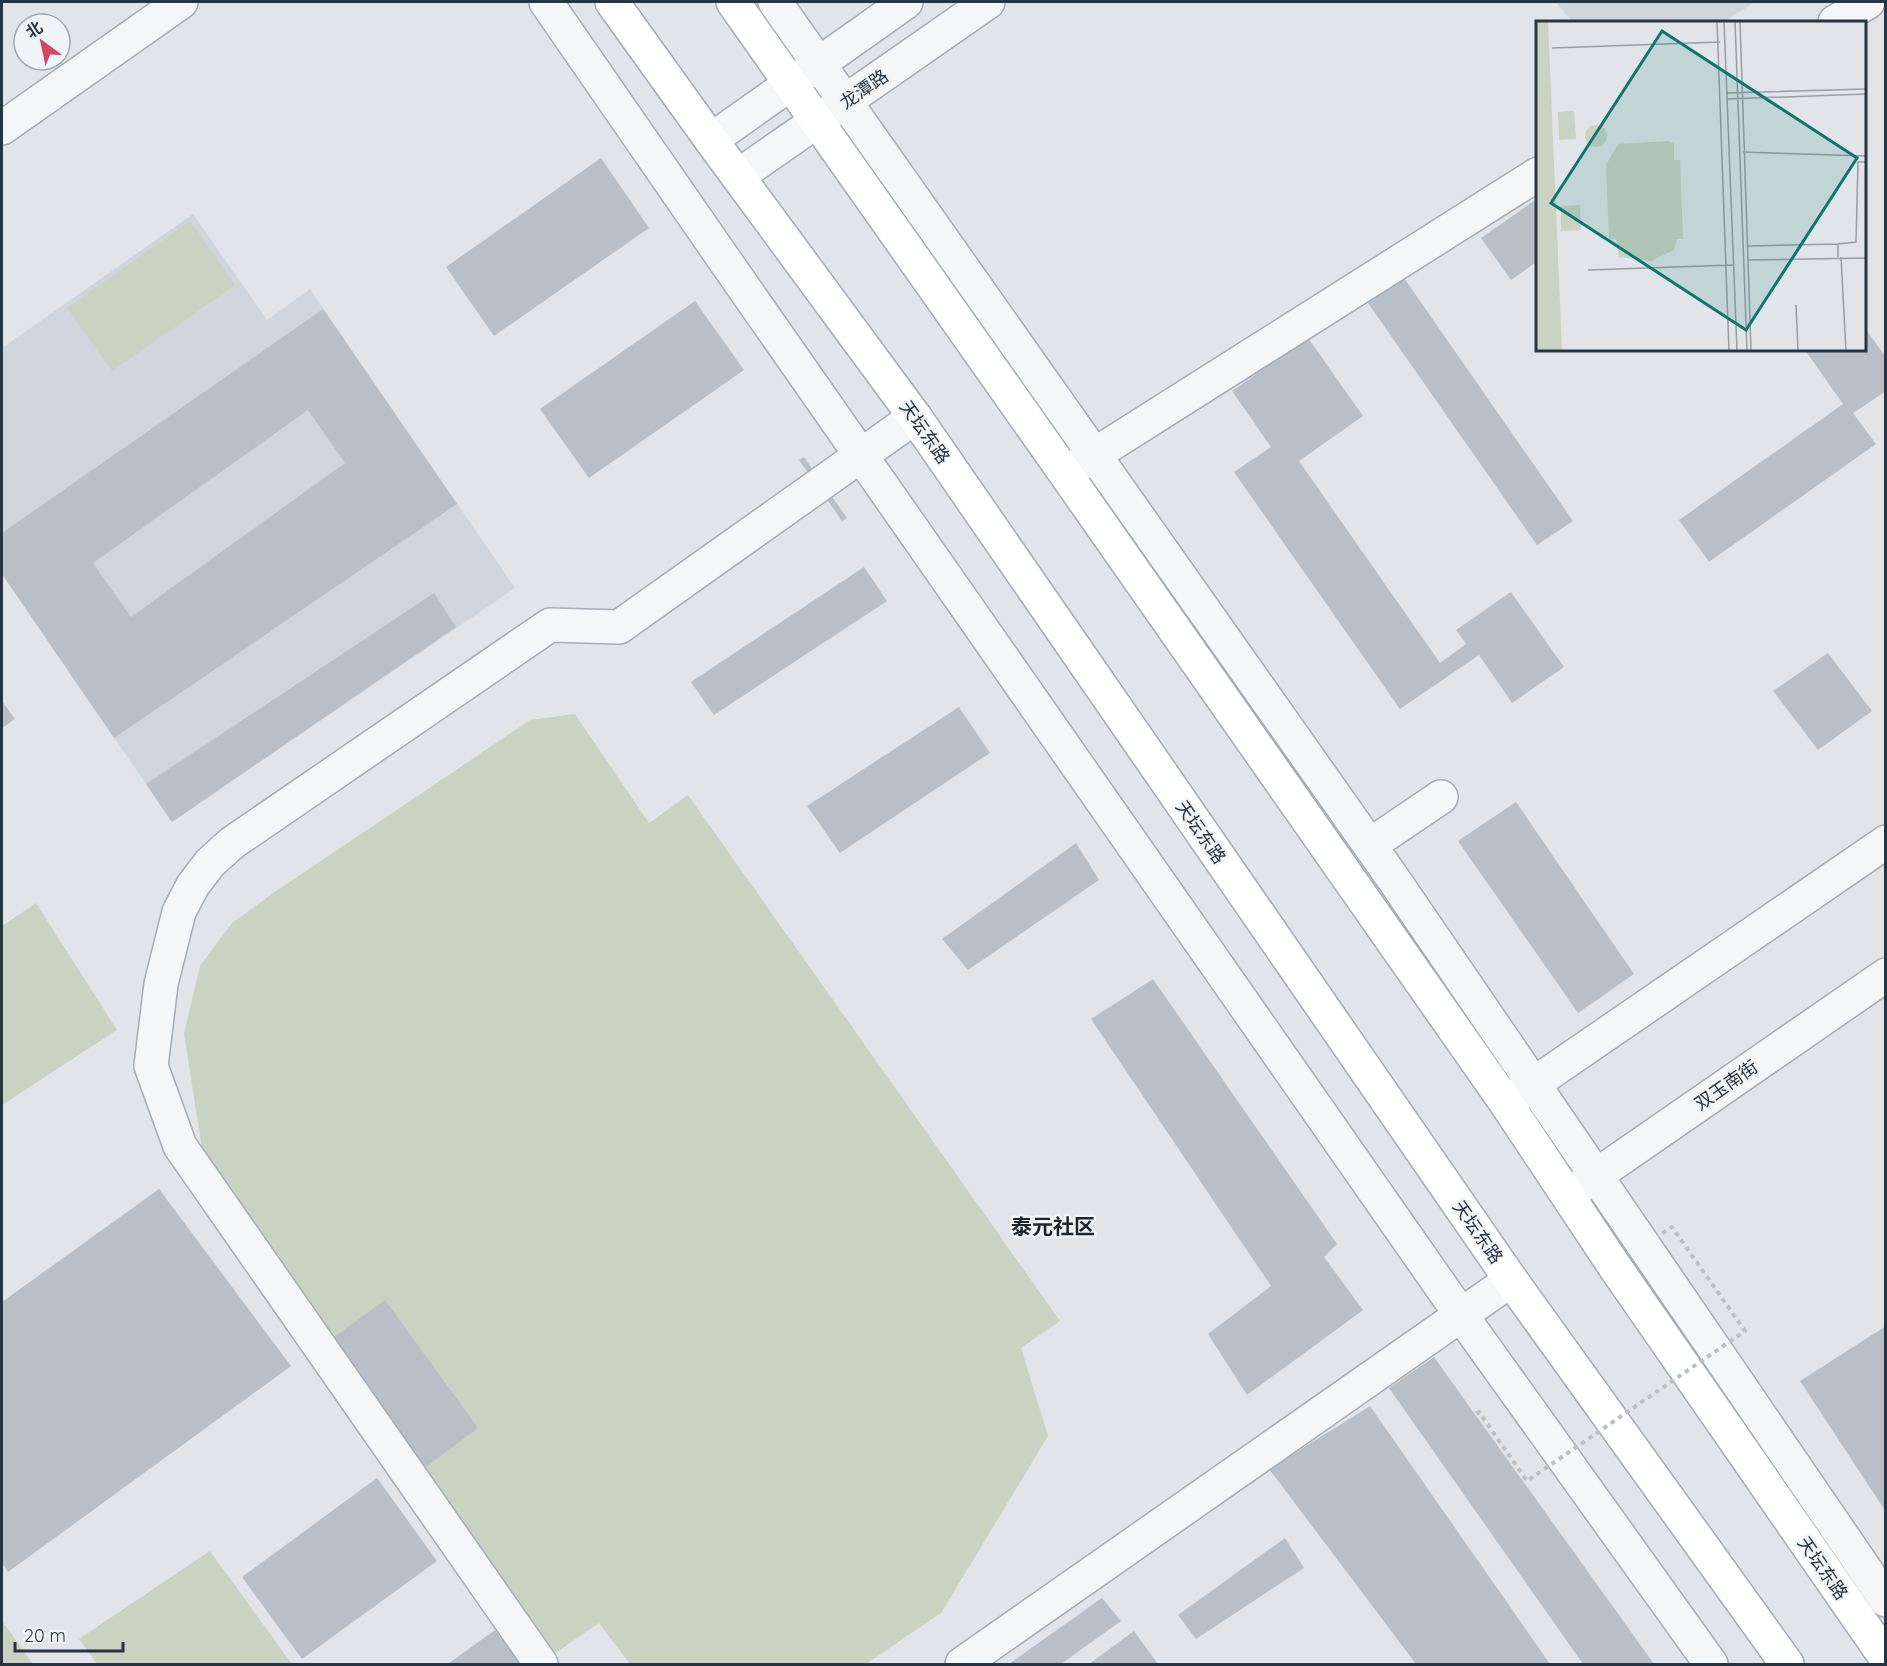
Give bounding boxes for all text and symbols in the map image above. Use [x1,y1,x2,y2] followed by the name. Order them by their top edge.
[12,12,72,72] north arrow
[22,17,46,42] text: 北
[1536,21,1866,351] inset map
[835,64,893,114] street label: 龙潭路
[895,396,955,468] street label: 天坛东路
[1171,796,1231,868] street label: 天坛东路
[1690,1055,1762,1115] street label: 双玉南街
[1448,1196,1508,1268] street label: 天坛东路
[1011,1213,1095,1239] district label: 泰元社区
[1793,1532,1853,1604] street label: 天坛东路
[15,1615,123,1653] scale bar
[24,1624,66,1647] text: 20 m

